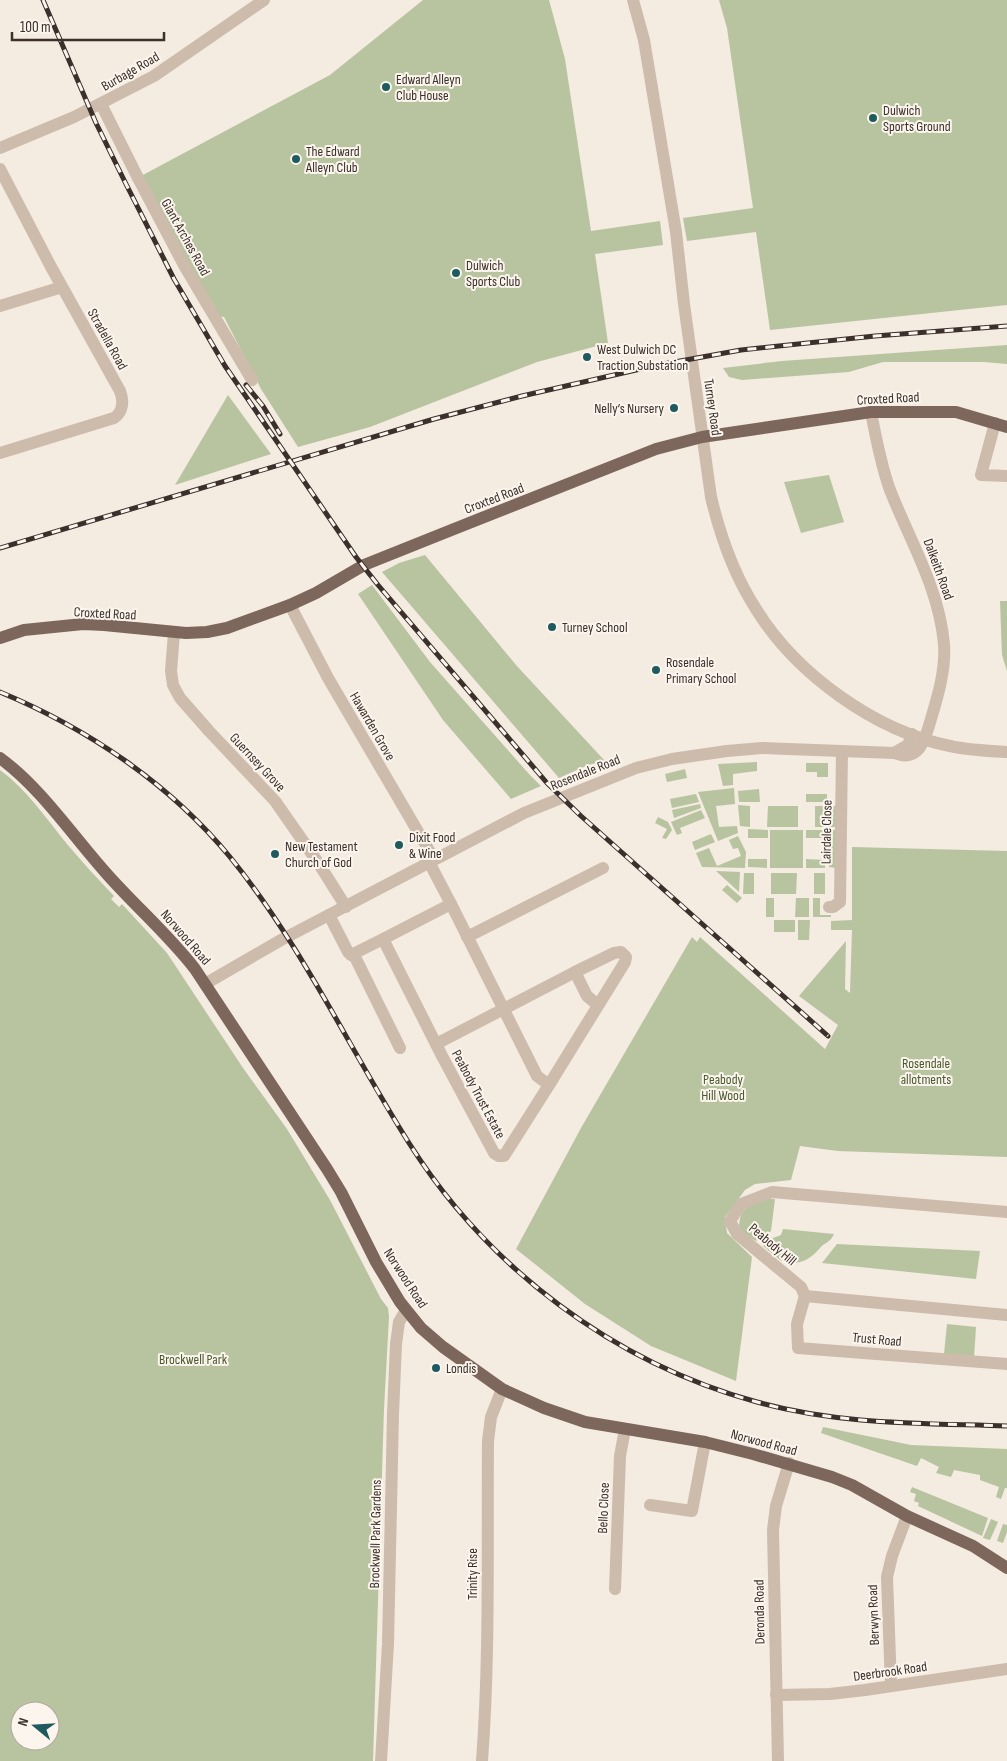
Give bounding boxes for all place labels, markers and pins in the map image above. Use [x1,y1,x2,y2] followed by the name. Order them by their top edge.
[396,71,461,104] place label: Edward Alleyn Club House
[380,81,392,93] marker: Edward Alleyn Club House
[883,102,951,135] place label: Dulwich Sports Ground
[867,112,879,124] marker: Dulwich Sports Ground
[305,143,360,176] place label: The Edward Alleyn Club
[290,153,302,165] marker: The Edward Alleyn Club
[466,257,520,290] place label: Dulwich Sports Club
[450,267,462,279] marker: Dulwich Sports Club
[597,341,688,374] place label: West Dulwich DC Traction Substation
[581,351,593,363] marker: West Dulwich DC Traction Substation
[594,400,665,417] place label: Nelly’s Nursery
[668,402,680,414] marker: Nelly’s Nursery
[562,619,628,636] place label: Turney School
[546,621,558,633] marker: Turney School
[666,654,736,687] place label: Rosendale Primary School
[650,664,662,676] marker: Rosendale Primary School
[409,829,456,862] place label: Dixit Food & Wine
[285,838,358,871] place label: New Testament Church of God
[393,839,405,851] marker: Dixit Food & Wine
[269,848,281,860] marker: New Testament Church of God
[446,1360,476,1377] place label: Londis
[430,1362,442,1374] marker: Londis

